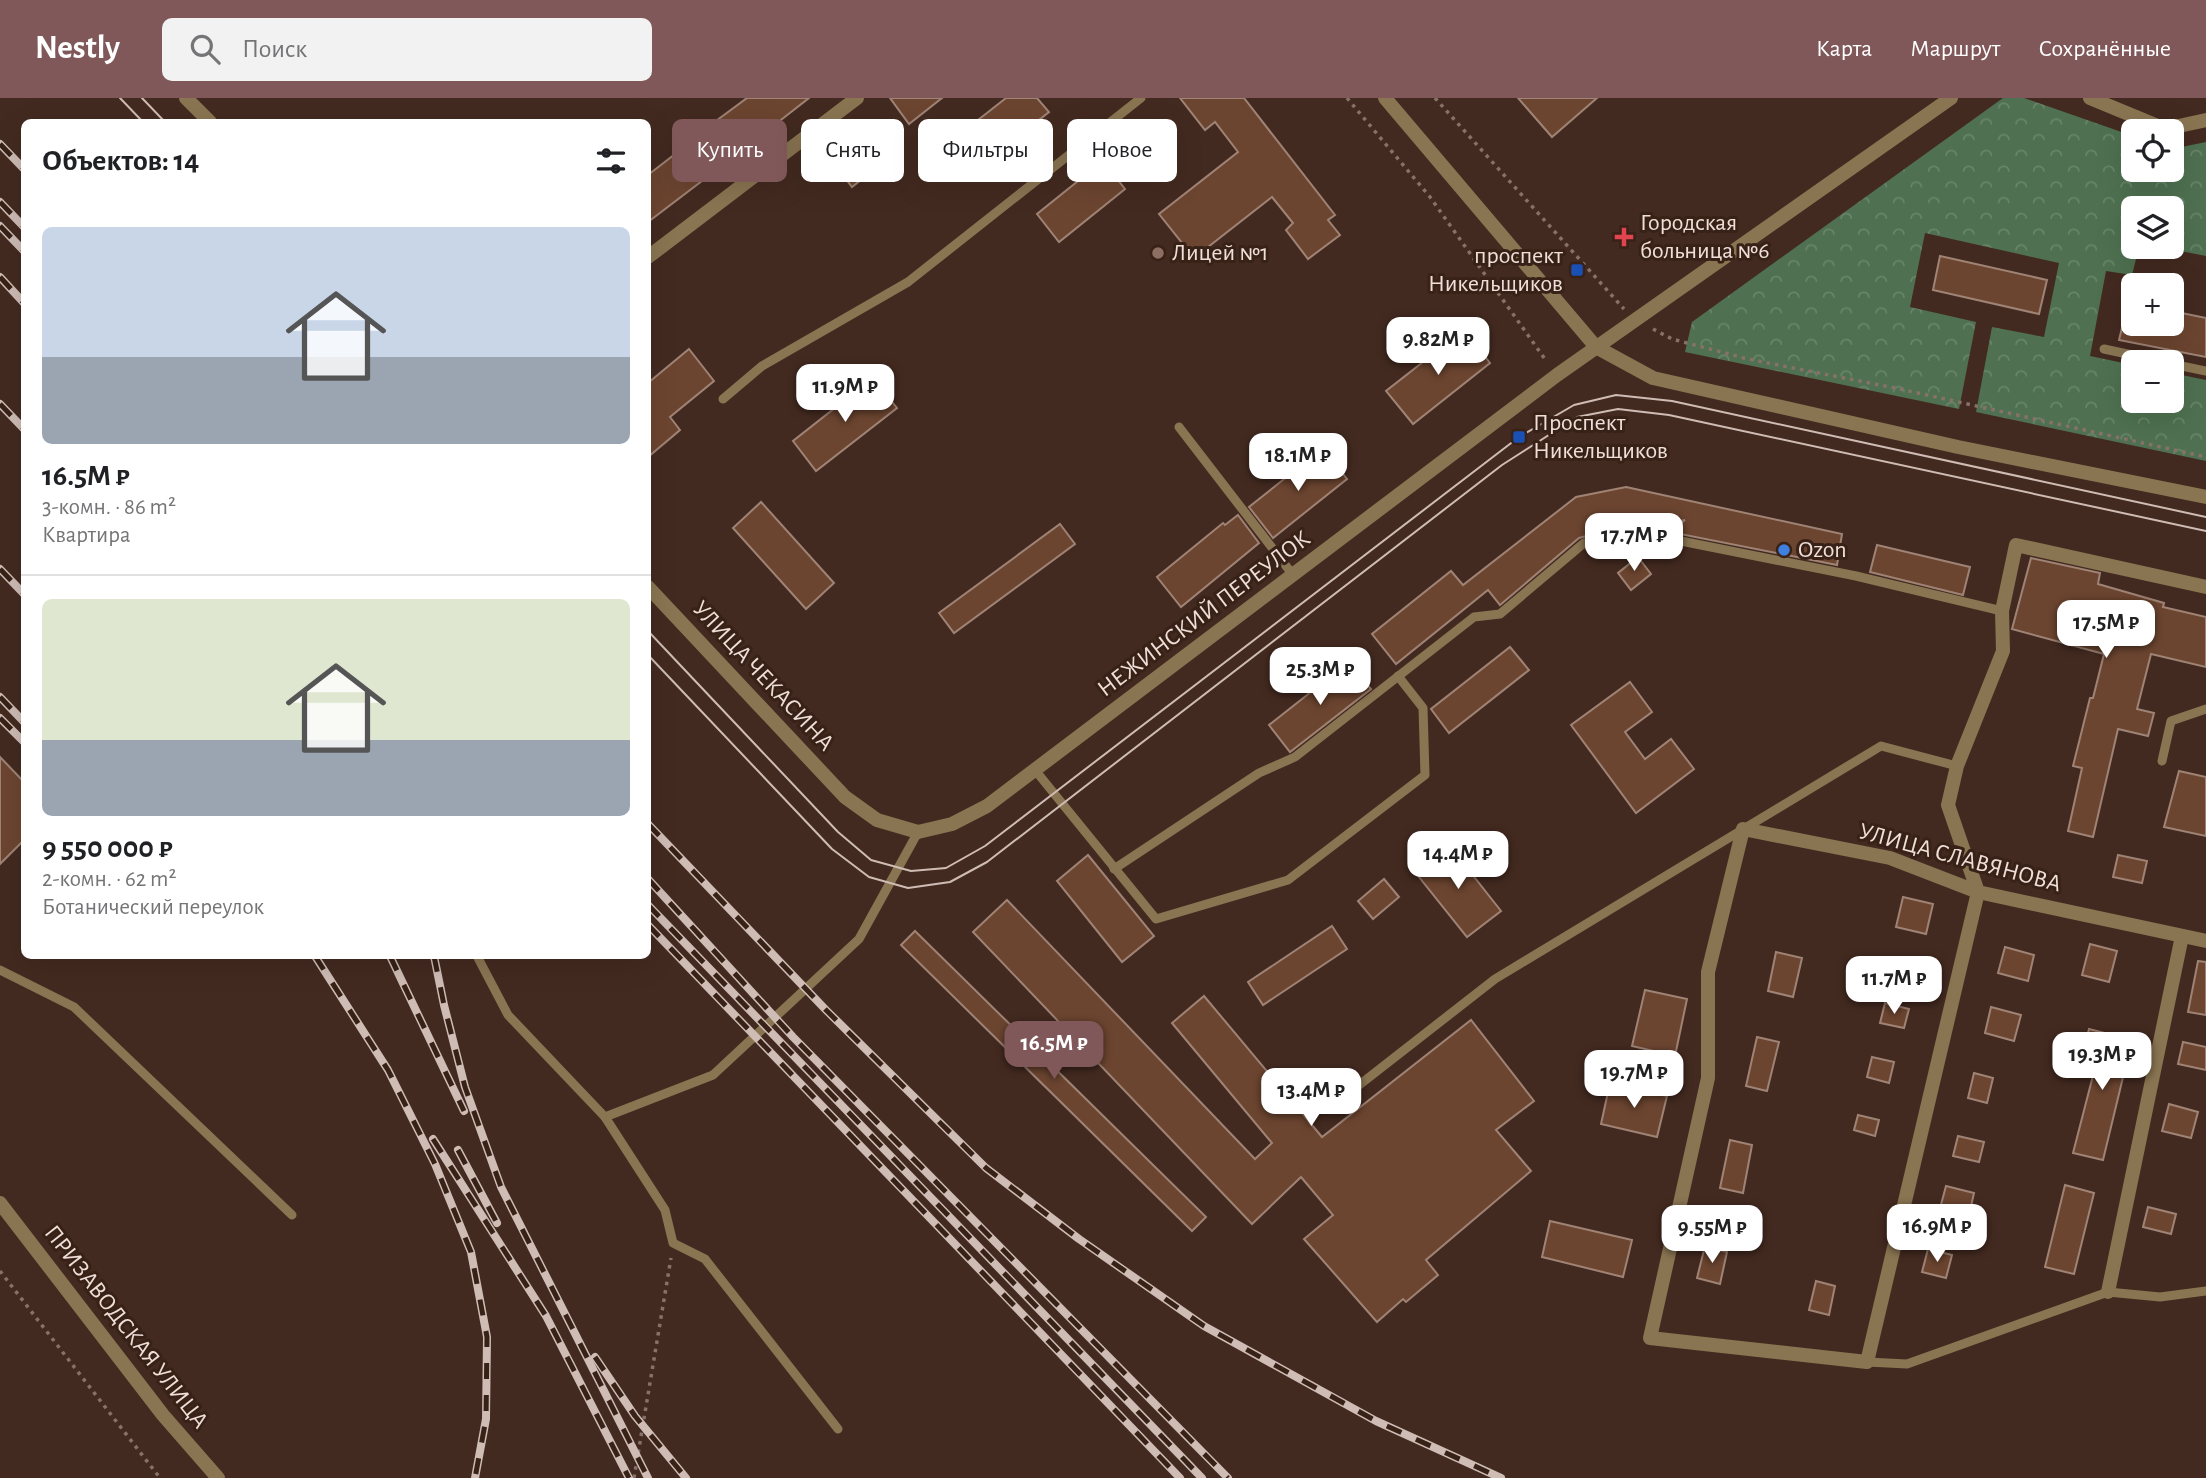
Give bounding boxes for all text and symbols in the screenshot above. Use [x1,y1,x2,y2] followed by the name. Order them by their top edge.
[162,18,652,81] search box
[186,30,224,68] icon: search
[35,32,120,65] text: Nestly
[242,36,307,62] text: Поиск
[1816,37,1872,61] text: Карта
[1910,37,2000,61] text: Маршрут
[2038,37,2171,61] text: Сохранённые
[672,119,787,182] chip: Купить
[801,119,904,182] chip: Снять
[918,119,1053,182] chip: Фильтры
[1067,119,1177,182] chip: Новое
[2121,119,2184,413] map controls
[2121,119,2184,182] button: locate
[592,142,630,180] icon: filters
[42,146,199,176] text: Объектов: 14
[2121,196,2184,259] button: layers
[1640,211,1770,263] place label: Городская больница №6
[1614,227,1634,247] marker: Городская больница №6
[1172,241,1268,265] place label: Лицей №1
[1428,244,1563,296] place label: проспект Никельщиков
[1150,245,1166,261] marker: Лицей №1
[1569,262,1585,278] marker: проспект Никельщиков
[273,273,399,399] icon: home
[2121,273,2184,336] button: +
[1373,317,1503,377] pin: 9.82M ₽
[1402,328,1474,351] text: 9.82M ₽
[2121,350,2184,413] button: −
[780,364,910,424] pin: 11.9M ₽
[812,375,878,398] text: 11.9M ₽
[1533,411,1668,463] place label: Проспект Никельщиков
[1511,429,1527,445] marker: Проспект Никельщиков
[1233,434,1363,493] pin: 18.1M ₽
[1265,444,1331,467] text: 18.1M ₽
[42,461,130,491] text: 16.5M ₽
[42,496,176,519] text: 3-комн. · 86 m²
[1569,514,1699,573] pin: 17.7M ₽
[42,524,130,547] text: Квартира
[1601,524,1667,547] text: 17.7M ₽
[1093,526,1315,702] street label: НЕЖИНСКИЙ ПЕРЕУЛОК
[1798,538,1847,562] place label: Ozon
[1776,542,1792,558] marker: Ozon
[688,597,838,755] street label: УЛИЦА ЧЕКАСИНА
[2041,601,2171,660] pin: 17.5M ₽
[2073,611,2139,634] text: 17.5M ₽
[273,645,399,771] icon: home
[1255,648,1385,707] pin: 25.3M ₽
[1286,658,1354,681] text: 25.3M ₽
[1856,819,2064,897] street label: УЛИЦА СЛАВЯНОВА
[1393,832,1523,891] pin: 14.4M ₽
[42,833,173,863] text: 9 550 000 ₽
[1423,842,1493,865] text: 14.4M ₽
[42,868,176,891] text: 2-комн. · 62 m²
[42,896,264,919] text: Ботанический переулок
[1829,956,1959,1016] pin: 11.7M ₽
[1862,967,1926,990] text: 11.7M ₽
[989,1021,1119,1081] pin: 16.5M ₽
[1020,1032,1088,1055] text: 16.5M ₽
[2037,1032,2167,1092] pin: 19.3M ₽
[2068,1043,2136,1066] text: 19.3M ₽
[1569,1051,1699,1110] pin: 19.7M ₽
[1600,1061,1668,1084] text: 19.7M ₽
[1246,1068,1376,1128] pin: 13.4M ₽
[1277,1079,1345,1102] text: 13.4M ₽
[1872,1204,2002,1264] pin: 16.9M ₽
[1647,1206,1777,1265] pin: 9.55M ₽
[1903,1215,1971,1238] text: 16.9M ₽
[1678,1216,1746,1239] text: 9.55M ₽
[39,1221,213,1433] street label: ПРИЗАВОДСКАЯ УЛИЦА

